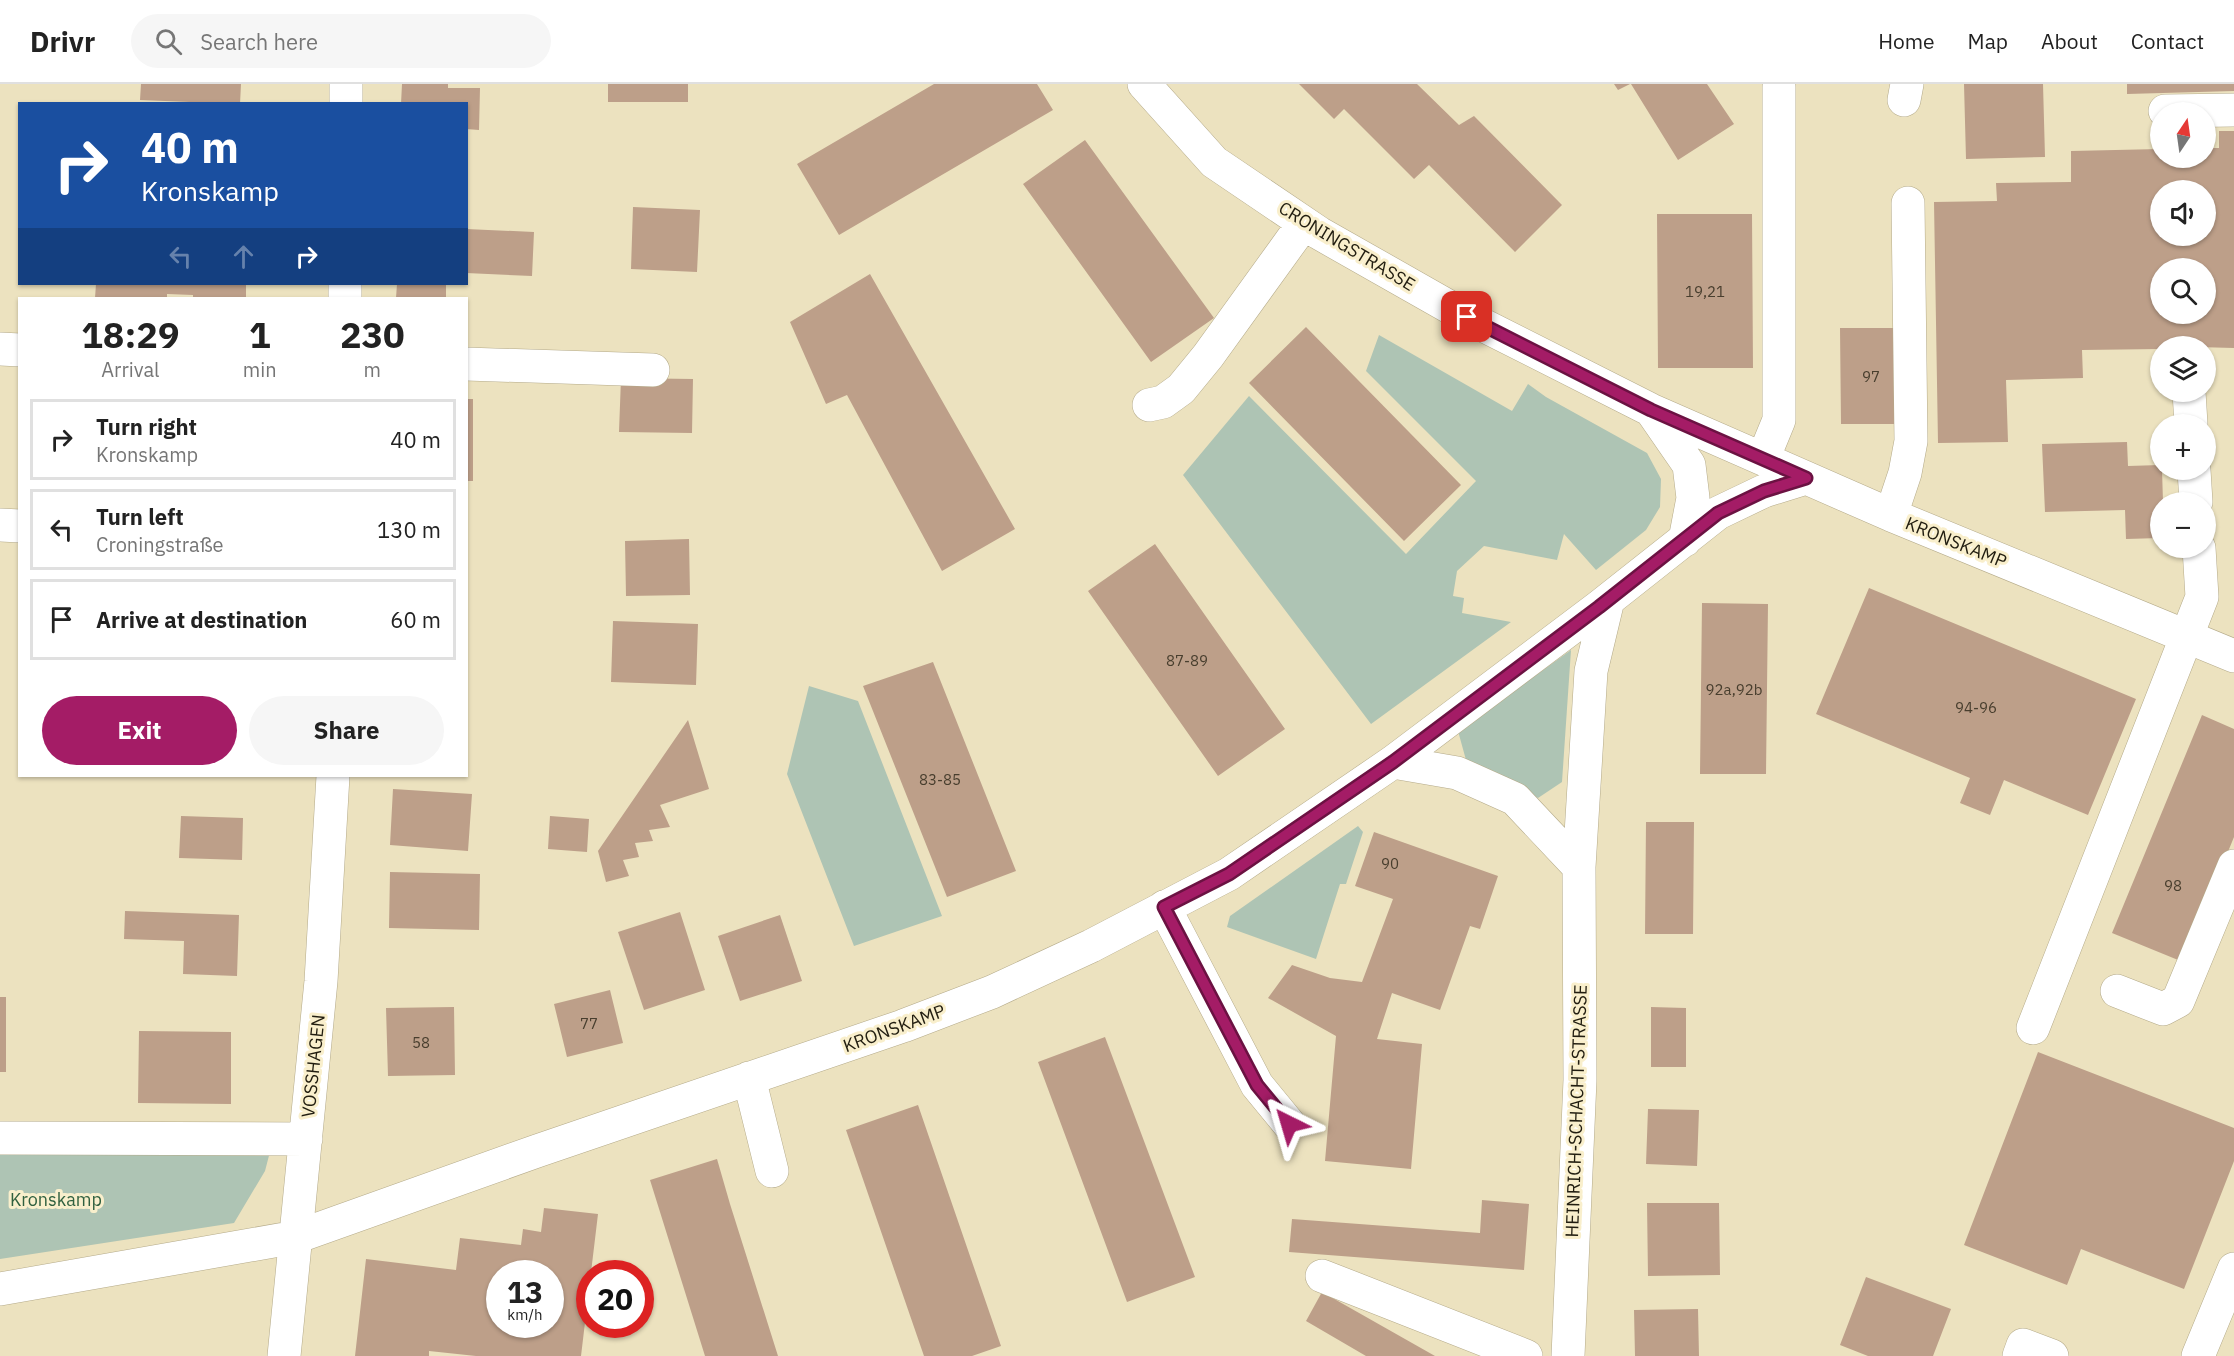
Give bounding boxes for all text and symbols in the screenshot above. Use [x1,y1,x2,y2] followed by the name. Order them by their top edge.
[131,14,551,68] search box
[30,23,95,60] text: Drivr
[152,25,185,58] icon: search
[200,27,318,56] text: Search here
[1878,27,1935,55] text: Home
[1968,27,2008,55] text: Map
[2041,27,2098,55] text: About
[2131,27,2204,55] text: Contact
[2150,102,2216,168] north arrow
[2150,102,2216,558] map controls
[141,120,239,175] text: 40 m
[42,126,120,204] icon: right
[141,173,279,208] text: Kronskamp
[2150,180,2216,246] button: sound
[1275,196,1419,296] street label: CRONINGSTRASSE
[164,240,197,273] icon: left
[227,240,260,273] icon: ahead
[290,240,323,273] icon: right
[2150,258,2216,324] button: search
[1685,282,1725,301] house number: 19,21
[1441,291,1492,342] pin
[1450,300,1483,333] icon: arrive
[81,311,180,358] text: 18:29
[249,311,271,358] text: 1
[340,311,405,358] text: 230
[2150,336,2216,402] button: layers
[101,356,160,383] text: Arrival
[243,356,277,383] text: min
[364,356,381,383] text: m
[1862,367,1880,386] house number: 97
[96,412,197,441] text: Turn right
[2150,414,2216,480] button: +
[45,423,78,456] icon: right
[390,425,441,454] text: 40 m
[96,441,198,468] text: Kronskamp
[2150,492,2216,558] button: −
[96,502,184,531] text: Turn left
[1902,511,2010,573] street label: KRONSKAMP
[45,513,78,546] icon: left
[377,515,441,544] text: 130 m
[96,531,223,558] text: Croningstraße
[45,603,78,636] icon: arrive
[96,605,307,634] text: Arrive at destination
[390,605,441,634] text: 60 m
[1166,651,1208,670] house number: 87-89
[1706,680,1762,699] house number: 92a,92b
[42,696,237,765] button: Exit
[249,696,444,765] button: Share
[1955,698,1997,717] house number: 94-96
[919,770,961,789] house number: 83-85
[1381,854,1399,873] house number: 90
[2164,876,2182,895] house number: 98
[1560,984,1592,1238] street label: HEINRICH-SCHACHT-STRASSE
[840,999,948,1057] street label: KRONSKAMP
[296,1013,330,1119] street label: VOSSHAGEN
[580,1014,598,1033] house number: 77
[412,1033,430,1052] house number: 58
[1257,1092,1321,1156] position arrow
[10,1188,102,1211] park label: Kronskamp
[576,1260,654,1338] speed limit sign: 20
[507,1272,543,1311] text: 13
[507,1305,543,1324] text: km/h

